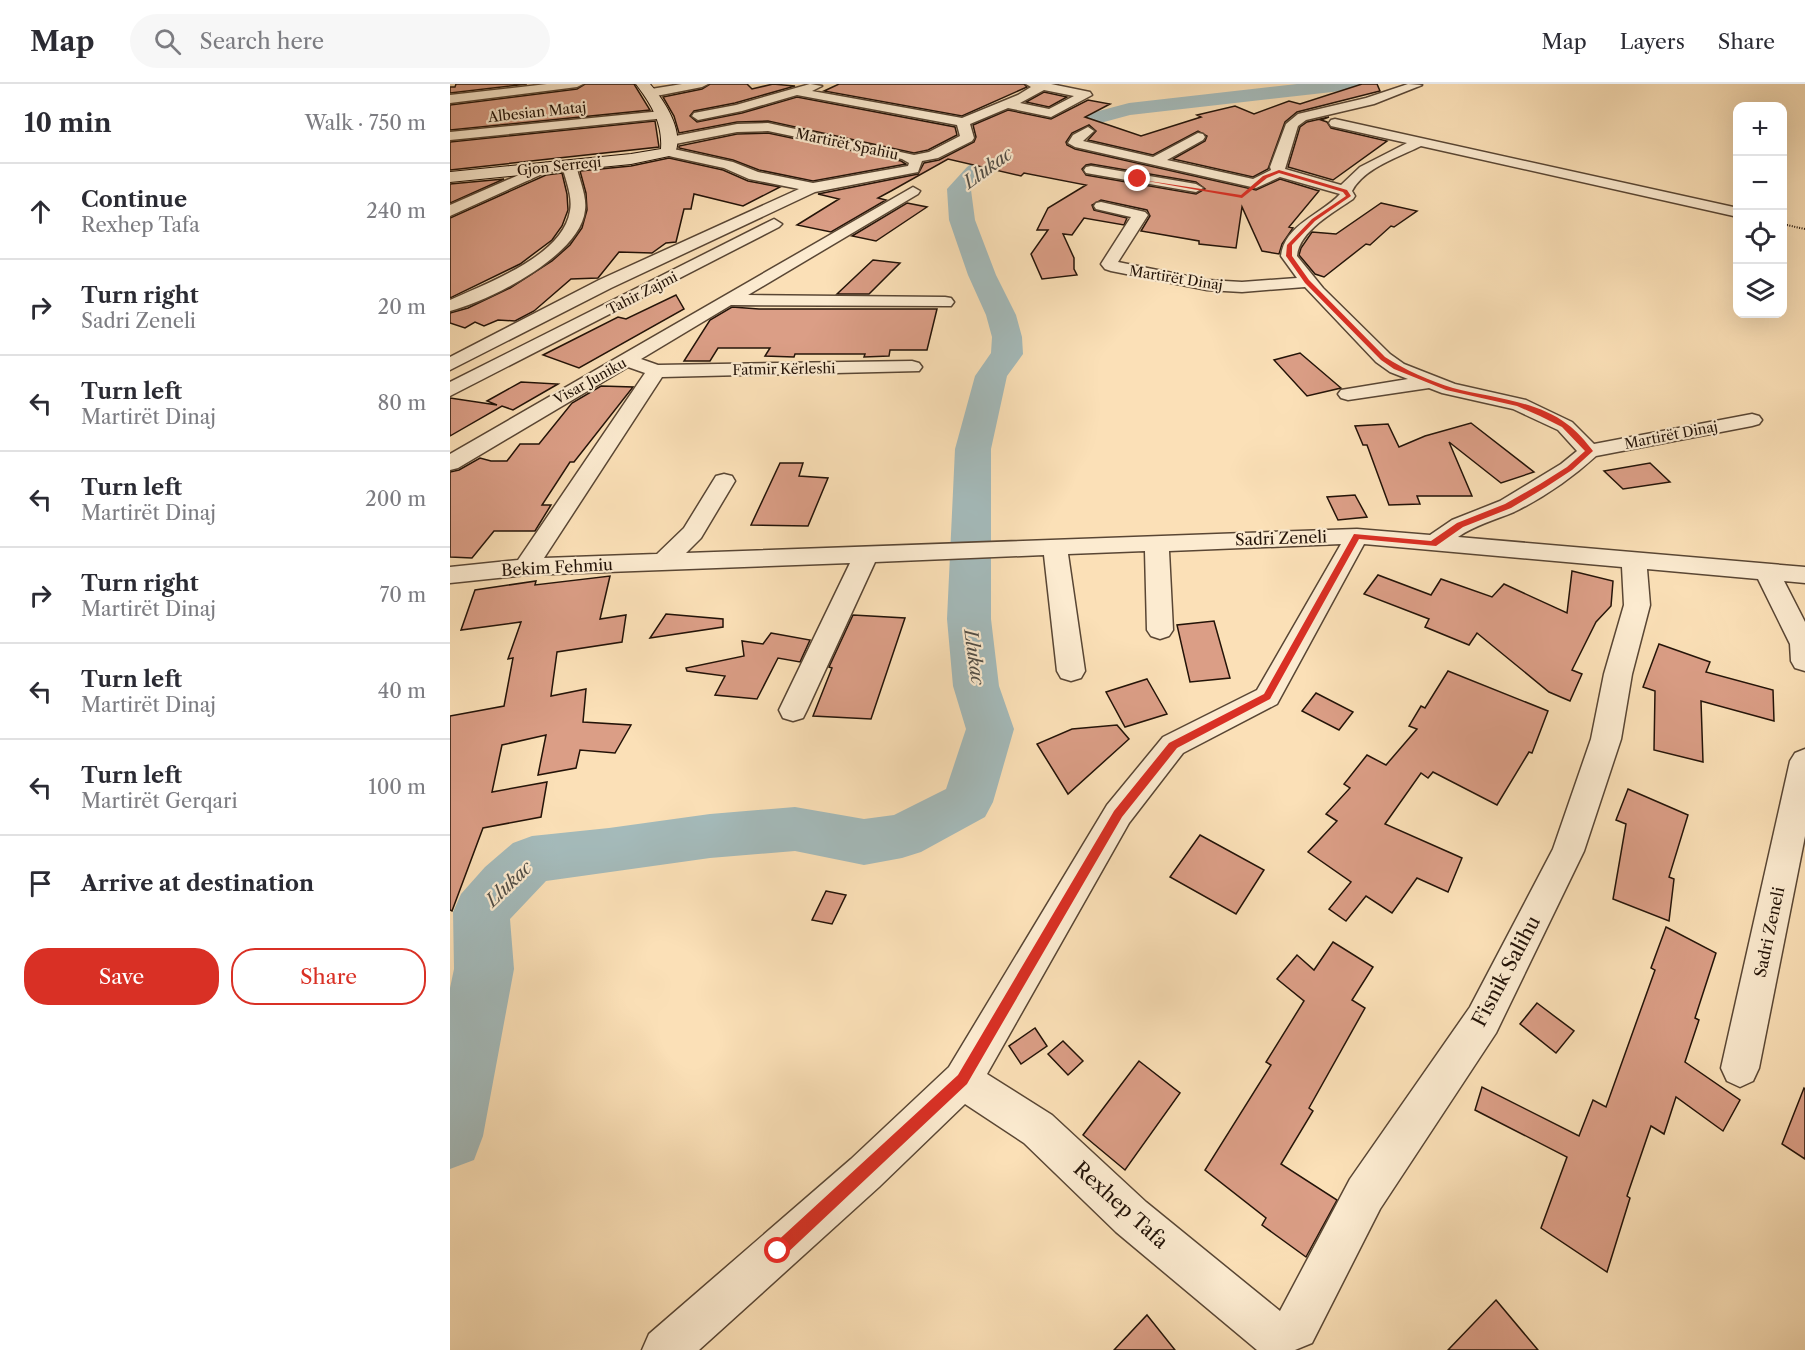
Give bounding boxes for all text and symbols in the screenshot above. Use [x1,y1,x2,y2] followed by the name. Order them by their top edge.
[130,14,550,68] search box
[30,24,94,58] text: Map
[151,25,184,58] icon: search
[199,28,324,55] text: Search here
[1542,29,1587,54] text: Map
[1620,29,1685,54] text: Layers
[1718,29,1775,54] text: Share
[486,98,587,126] street label: Albesian Mataj
[1733,102,1787,318] map controls
[1733,102,1787,156] button: +
[24,107,112,139] text: 10 min
[305,111,426,135] text: Walk · 750 m
[794,124,900,164] street label: Martirët Spahiu
[957,142,1018,194] water label: Llukac
[516,153,602,179] street label: Gjon Serreqi
[1733,156,1787,210] button: −
[1124,165,1150,191] route end
[81,186,187,213] text: Continue
[24,195,57,228] icon: ahead
[366,199,426,223] text: 240 m
[1733,210,1787,264] button: locate
[81,213,200,237] text: Rexhep Tafa
[1128,262,1224,294] street label: Martirët Dinaj
[1733,264,1787,318] button: layers
[604,267,680,319] street label: Tahir Zajmi
[81,282,199,309] text: Turn right
[24,291,57,324] icon: right
[378,295,426,319] text: 20 m
[81,309,196,333] text: Sadri Zeneli
[550,353,630,409] street label: Visar Juniku
[732,359,836,379] street label: Fatmir Kërleshi
[81,378,182,405] text: Turn left
[24,387,57,420] icon: left
[378,391,426,415] text: 80 m
[81,405,216,429] text: Martirët Dinaj
[1623,417,1719,453] street label: Martirët Dinaj
[81,474,182,501] text: Turn left
[24,483,57,516] icon: left
[365,487,426,511] text: 200 m
[81,501,216,525] text: Martirët Dinaj
[1235,526,1327,550] street label: Sadri Zeneli
[501,554,613,580] street label: Bekim Fehmiu
[81,570,199,597] text: Turn right
[24,579,57,612] icon: right
[380,583,426,607] text: 70 m
[81,597,216,621] text: Martirët Dinaj
[959,626,989,687] water label: Llukac
[81,666,182,693] text: Turn left
[24,675,57,708] icon: left
[378,679,426,703] text: 40 m
[81,693,216,717] text: Martirët Dinaj
[81,762,182,789] text: Turn left
[24,771,57,804] icon: left
[368,775,426,799] text: 100 m
[81,789,238,813] text: Martirët Gerqari
[480,856,537,913] water label: Llukac
[24,867,57,900] icon: arrive
[81,870,314,897] text: Arrive at destination
[1750,885,1788,979] street label: Sadri Zeneli
[1467,911,1545,1031] street label: Fisnik Salihu
[24,948,219,1005] button: Save
[231,948,426,1005] button: Share
[1069,1156,1173,1254] street label: Rexhep Tafa
[764,1237,790,1263] route start

